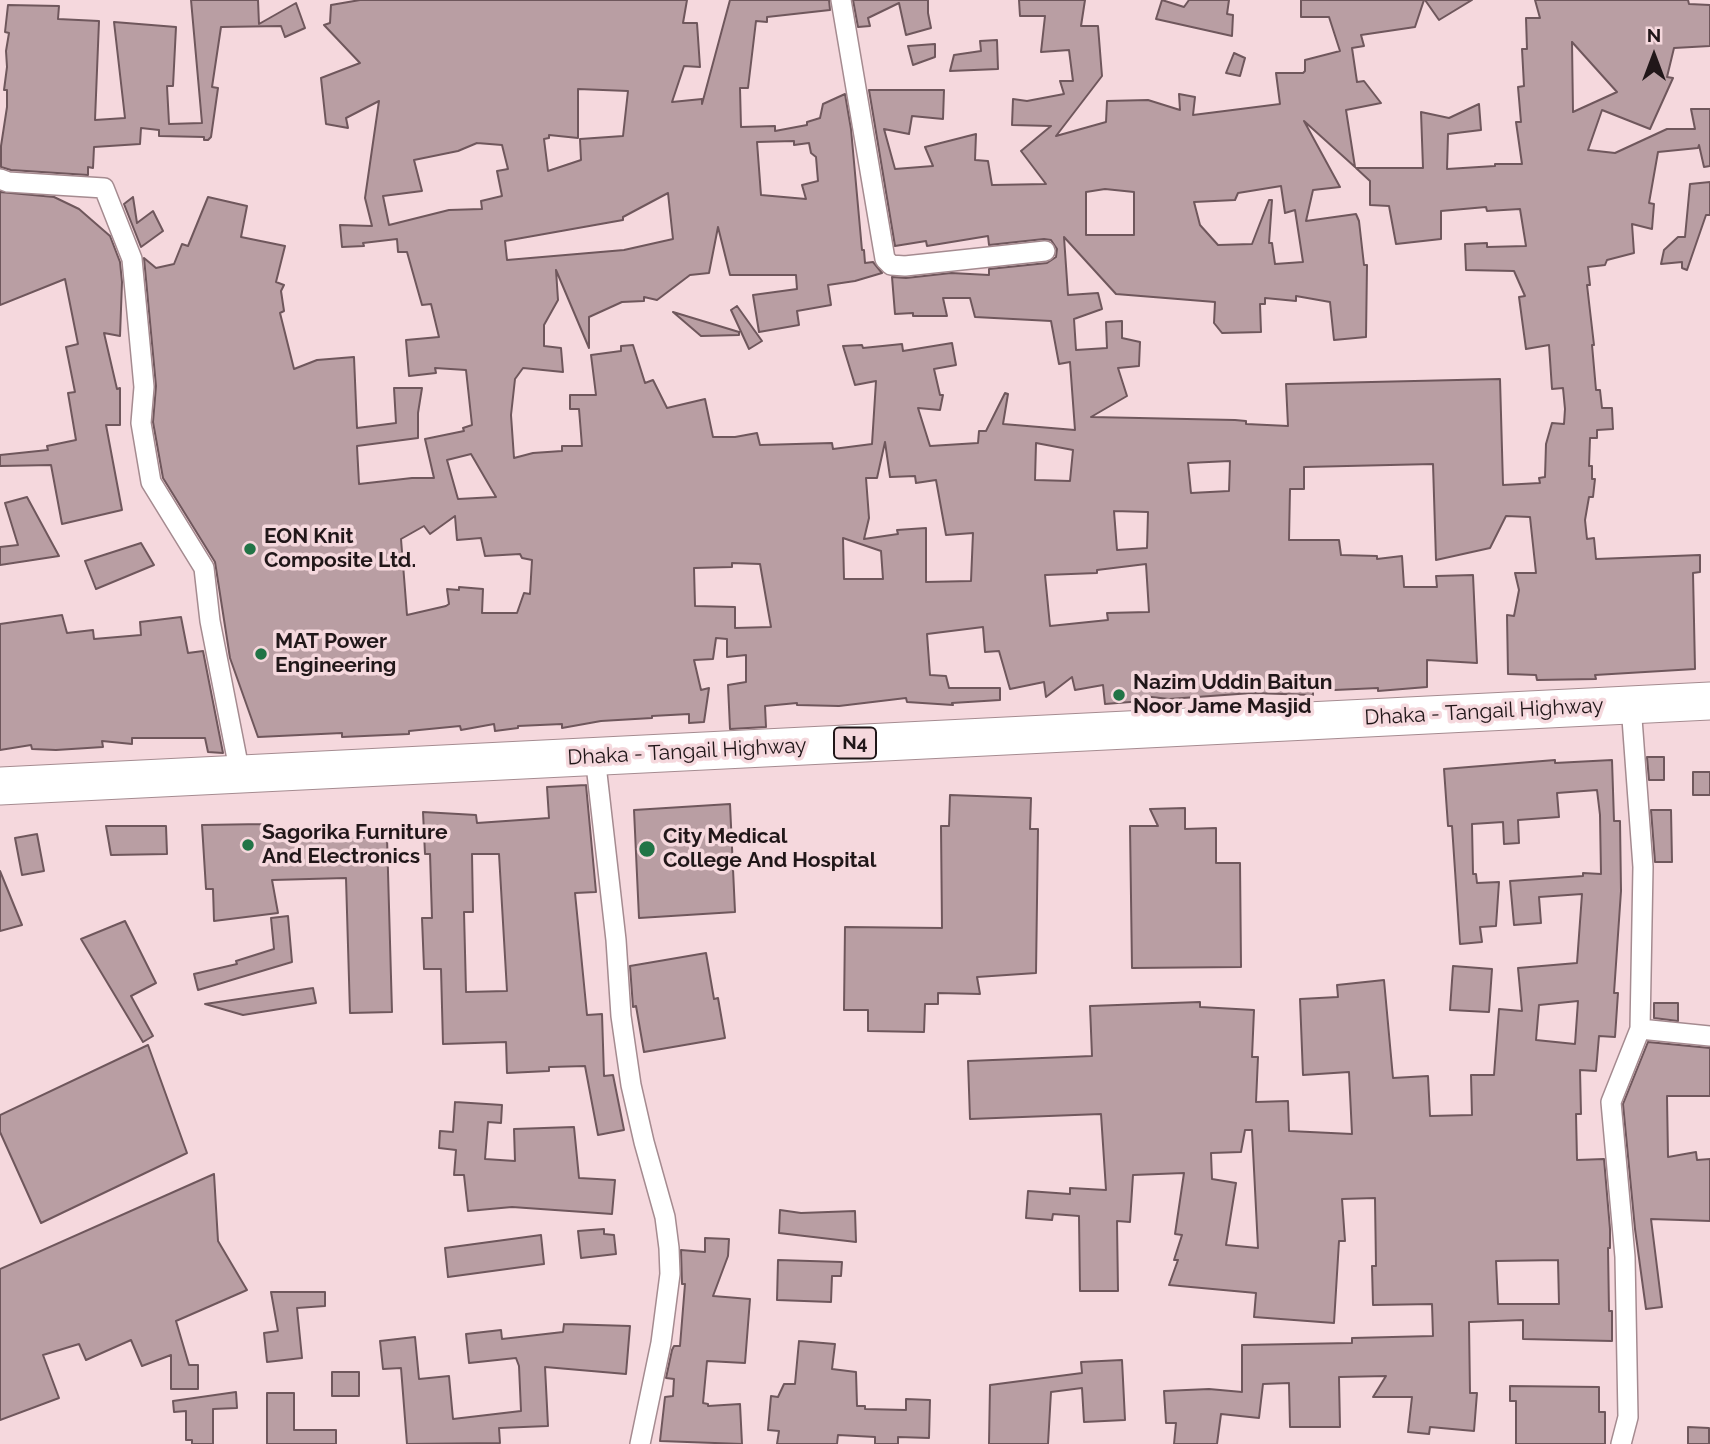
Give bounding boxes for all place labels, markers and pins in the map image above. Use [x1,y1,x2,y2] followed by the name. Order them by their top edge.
[264,524,416,574] place label: EON Knit Composite Ltd.
[242,541,258,557] marker: EON Knit Composite Ltd.
[275,629,396,679] place label: MAT Power Engineering
[253,646,269,662] marker: MAT Power Engineering
[1133,670,1332,720] place label: Nazim Uddin Baitun Noor Jame Masjid
[1111,687,1127,703] marker: Nazim Uddin Baitun Noor Jame Masjid
[262,820,447,870] place label: Sagorika Furniture And Electronics
[663,824,876,874] place label: City Medical College And Hospital
[240,837,256,853] marker: Sagorika Furniture And Electronics
[637,839,657,859] marker: City Medical College And Hospital

